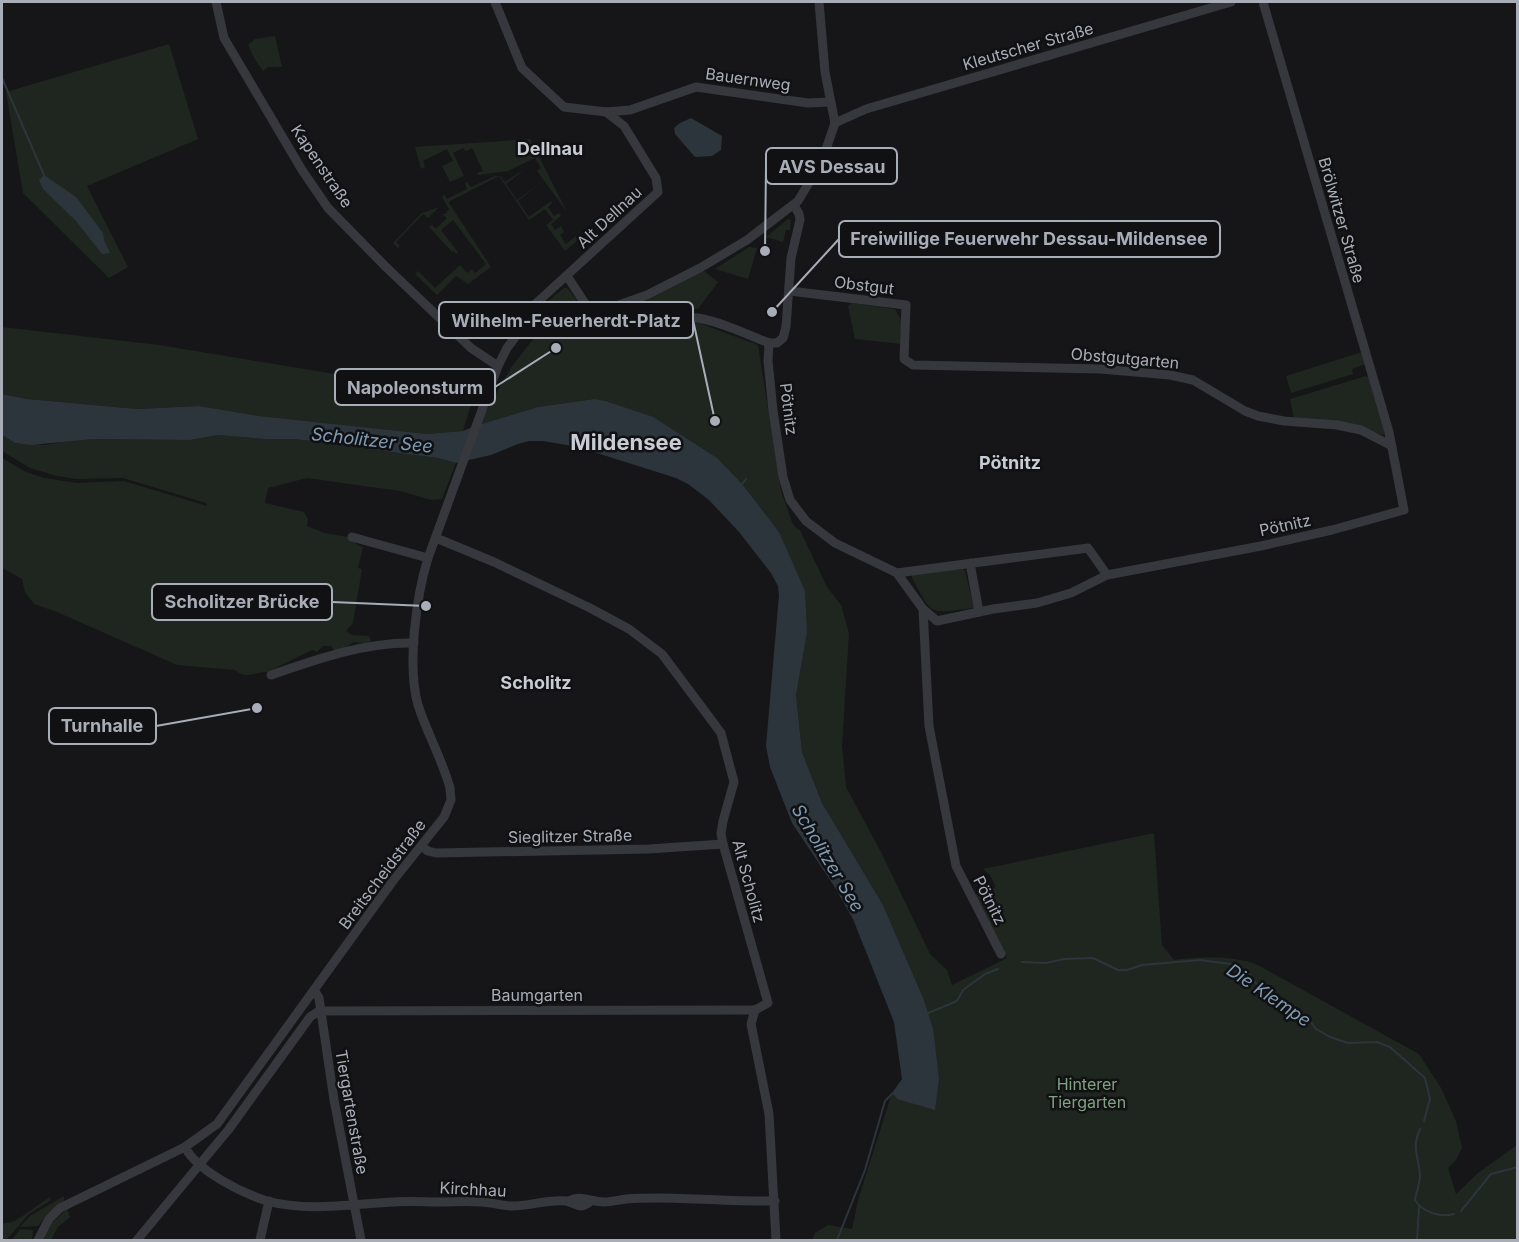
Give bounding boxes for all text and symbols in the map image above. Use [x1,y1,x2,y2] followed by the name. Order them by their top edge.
[960,18,1096,74] street label: Kleutscher Straße
[704,63,792,95] street label: Bauernweg
[287,121,357,211] street label: Kapenstraße
[517,138,583,159] district label: Dellnau
[766,148,897,184] callout: AVS Dessau
[1314,155,1370,285] street label: Brölwitzer Straße
[778,156,886,177] text: AVS Dessau
[572,182,646,252] street label: Alt Dellnau
[839,221,1220,257] callout: Freiwillige Feuerwehr Dessau-Mildensee
[850,228,1208,249] text: Freiwillige Feuerwehr Dessau-Mildensee
[833,271,895,299] street label: Obstgut
[439,302,693,338] callout: Wilhelm-Feuerherdt-Platz
[451,310,681,331] text: Wilhelm-Feuerherdt-Platz
[1070,343,1180,373] street label: Obstgutgarten
[335,369,495,405] callout: Napoleonsturm
[347,377,483,398] text: Napoleonsturm
[776,382,802,436] street label: Pötnitz
[310,423,434,457] water label: Scholitzer See
[570,429,682,455] district label: Mildensee
[979,452,1041,473] district label: Pötnitz
[1257,510,1313,540] street label: Pötnitz
[152,584,332,620] callout: Scholitzer Brücke
[164,591,320,612] text: Scholitzer Brücke
[500,672,572,693] district label: Scholitz
[49,708,156,744] callout: Turnhalle
[61,715,144,736] text: Turnhalle
[788,800,868,916] water label: Scholitzer See
[334,815,430,933] street label: Breitscheidstraße
[508,825,632,847] street label: Sieglitzer Straße
[728,837,770,925] street label: Alt Scholitz
[969,872,1011,928] street label: Pötnitz
[1223,959,1315,1031] water label: Die Klempe
[491,985,583,1005] street label: Baumgarten
[331,1048,373,1176] street label: Tiergartenstraße
[1048,1074,1126,1112] park label: Hinterer Tiergarten
[439,1177,507,1201] street label: Kirchhau

